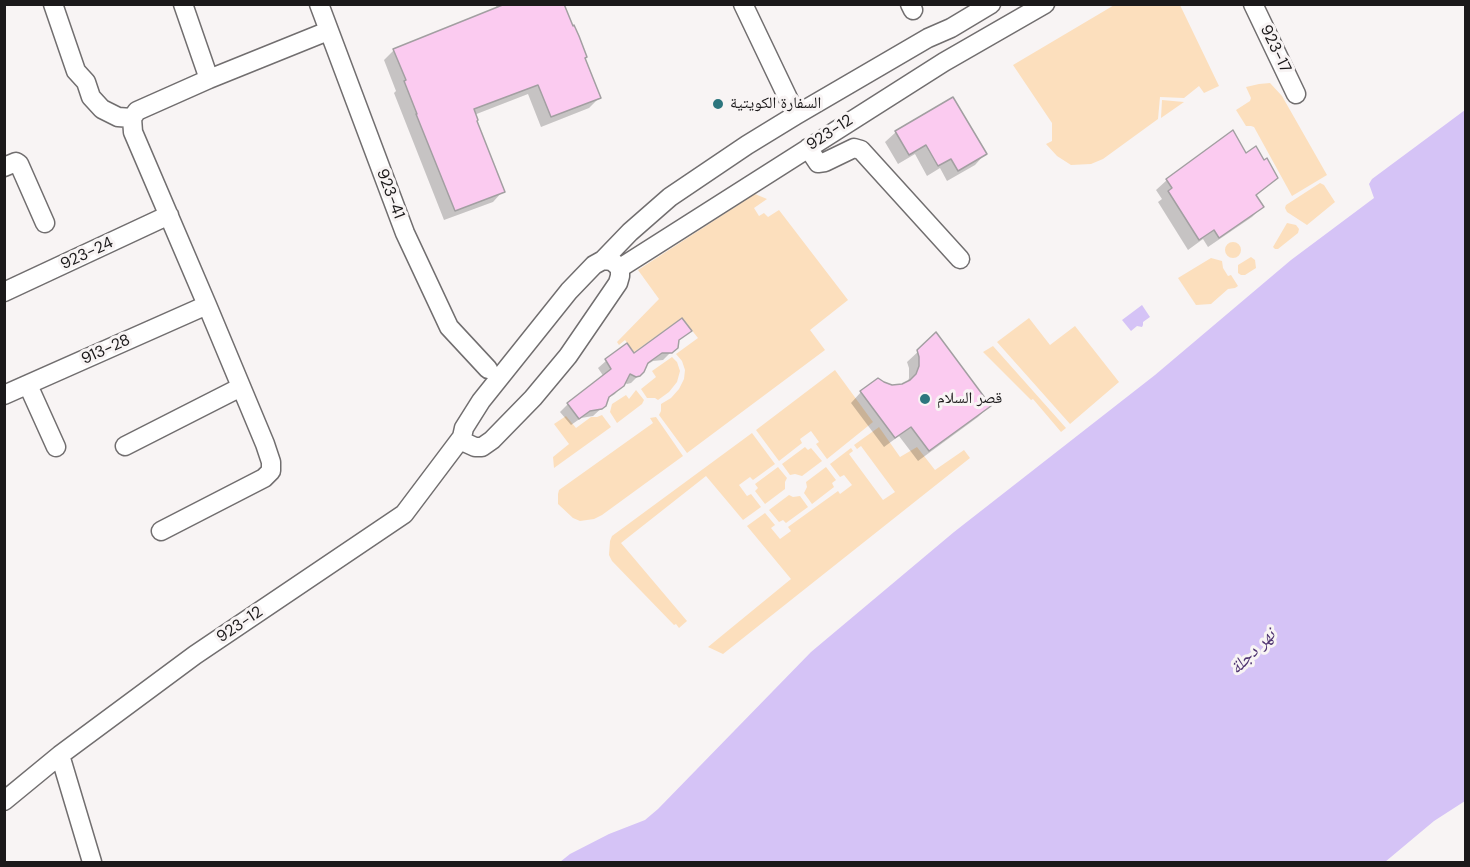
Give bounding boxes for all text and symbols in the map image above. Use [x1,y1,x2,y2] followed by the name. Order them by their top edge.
[1255,22,1295,76] street label: 923-17
[730,94,821,114] place label: السفارة الكويتية
[711,97,725,111] marker: السفارة الكويتية
[803,111,857,155] street label: 923-12
[372,166,408,222] street label: 923-41
[58,234,116,274] street label: 923-24
[79,331,133,369] street label: 913-28
[937,389,1002,409] place label: قصر السلام
[918,392,932,406] marker: قصر السلام
[213,603,267,647] street label: 923-12
[1226,625,1280,679] water label: نهر دجلة

